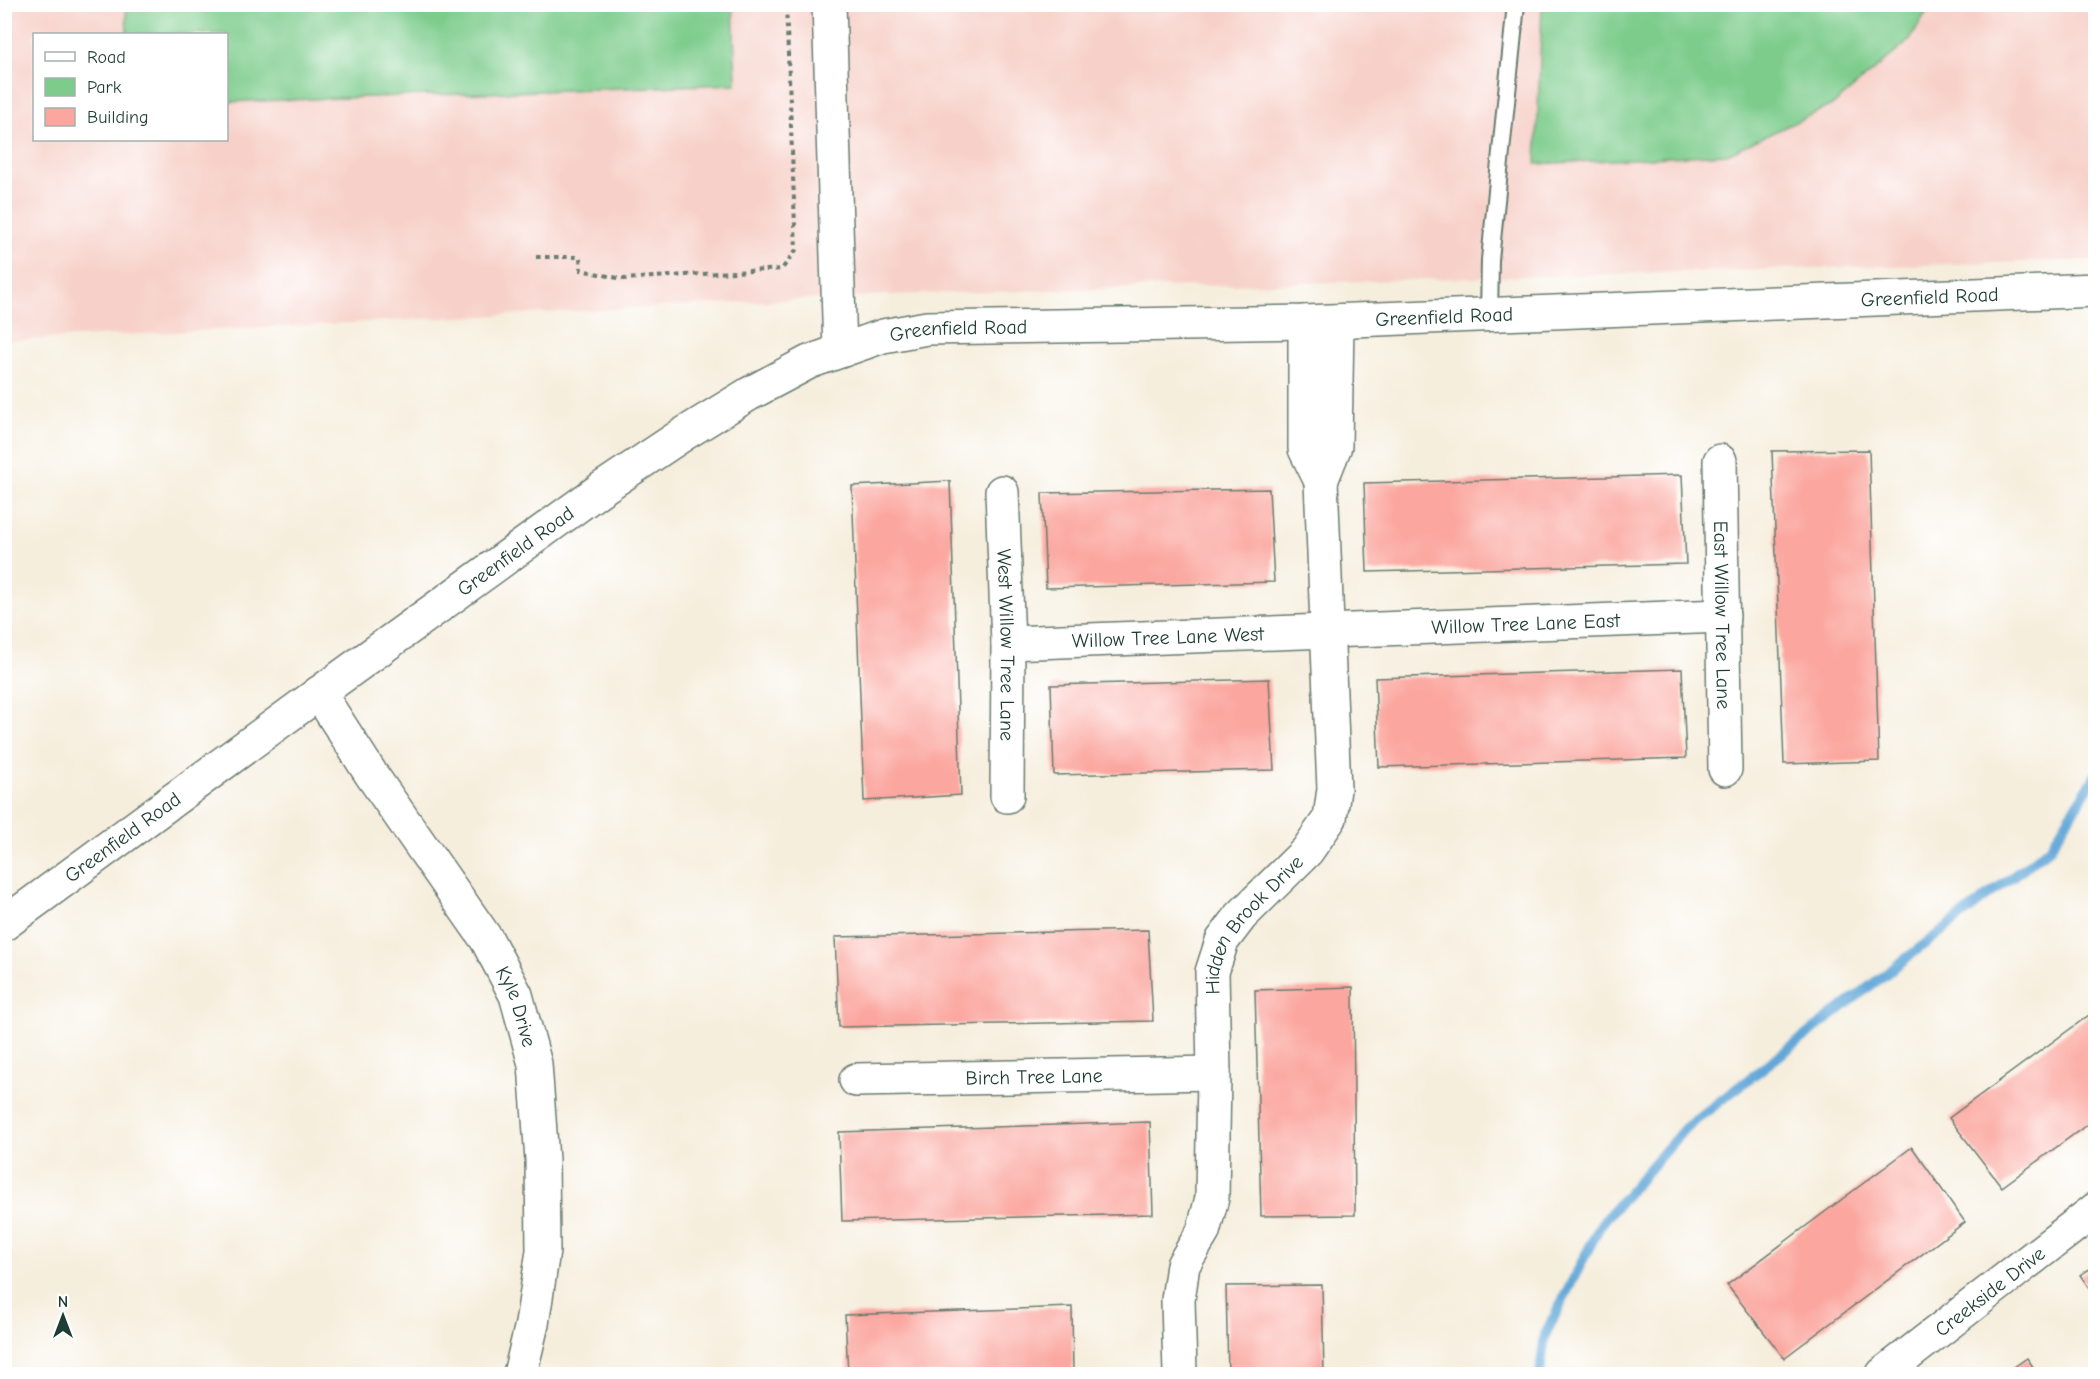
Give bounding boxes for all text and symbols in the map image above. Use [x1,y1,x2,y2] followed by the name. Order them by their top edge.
[33,33,228,141] legend
[87,47,126,68] text: Road
[87,77,122,98] text: Park
[87,107,149,128] text: Building
[1860,283,1999,312] street label: Greenfield Road
[1375,303,1514,331] street label: Greenfield Road
[888,315,1027,347] street label: Greenfield Road
[453,502,578,601] street label: Greenfield Road
[1709,520,1735,710] street label: East Willow Tree Lane
[992,548,1019,741] street label: West Willow Tree Lane
[1431,609,1622,639] street label: Willow Tree Lane East
[1071,622,1266,653] street label: Willow Tree Lane West
[60,787,185,888] street label: Greenfield Road
[1200,850,1308,995] street label: Hidden Brook Drive
[491,962,541,1050] street label: Kyle Drive
[965,1064,1103,1090] street label: Birch Tree Lane
[1930,1242,2050,1342] street label: Creekside Drive
[33,1286,93,1346] north arrow
[58,1293,68,1311] text: N

